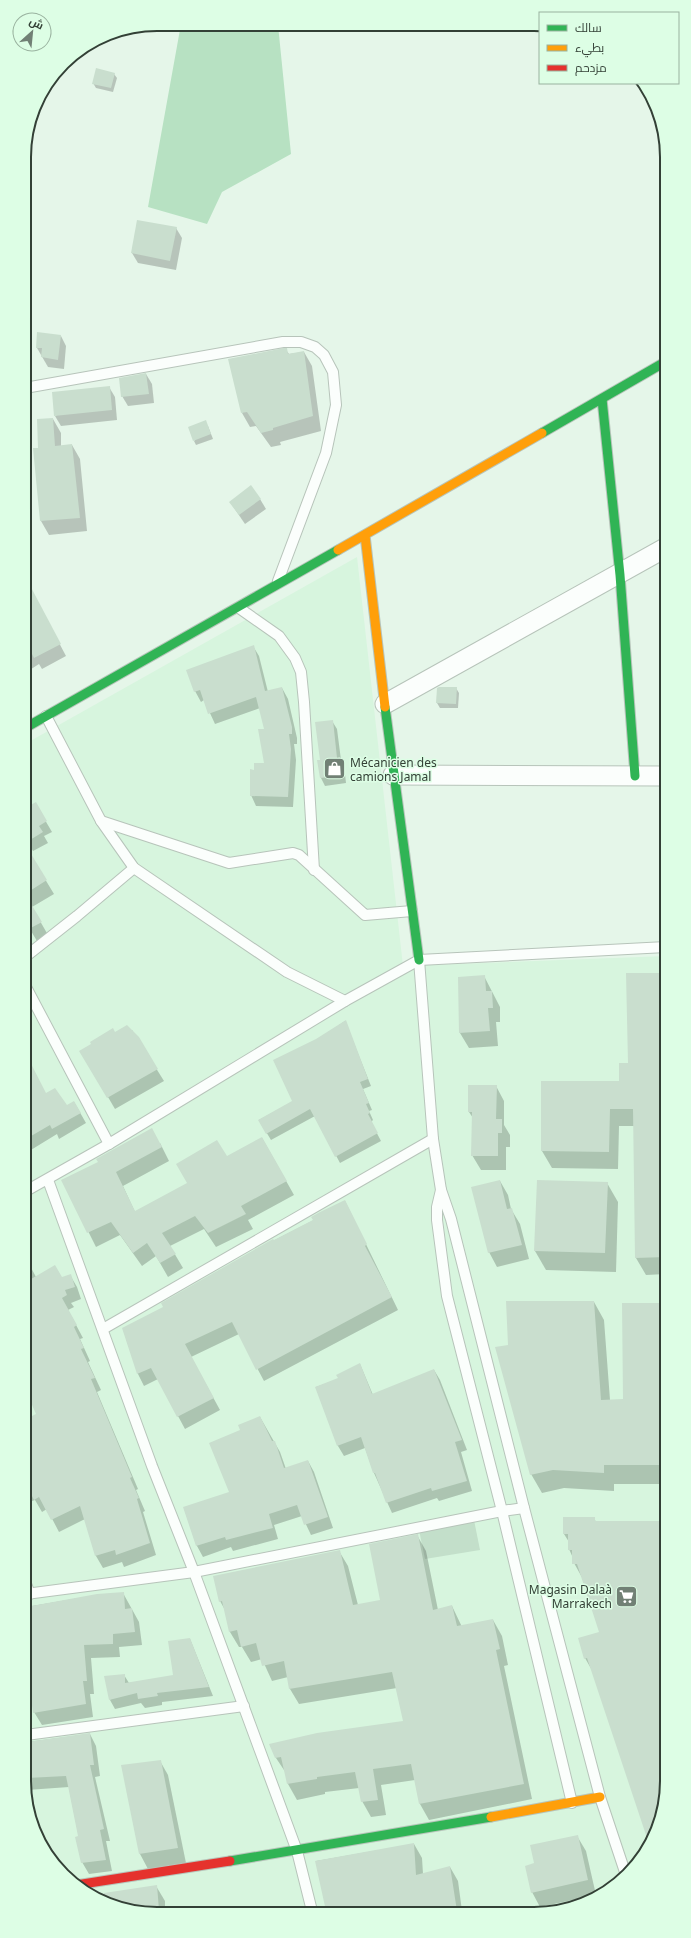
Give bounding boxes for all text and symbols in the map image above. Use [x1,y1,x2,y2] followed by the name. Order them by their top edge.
[12,12,52,52] north arrow
[539,12,679,84] legend
[27,13,46,33] text: ش
[575,19,602,36] text: سالك
[575,39,604,58] text: بطيء
[575,59,607,76] text: مزدحم
[350,754,437,785] place label: Mécanicien des camions Jamal
[322,756,348,782] shop icon: Mécanicien des camions Jamal
[529,1581,612,1612] place label: Magasin Dalaà Marrakech
[614,1583,640,1609] supermarket icon: Magasin Dalaà Marrakech

